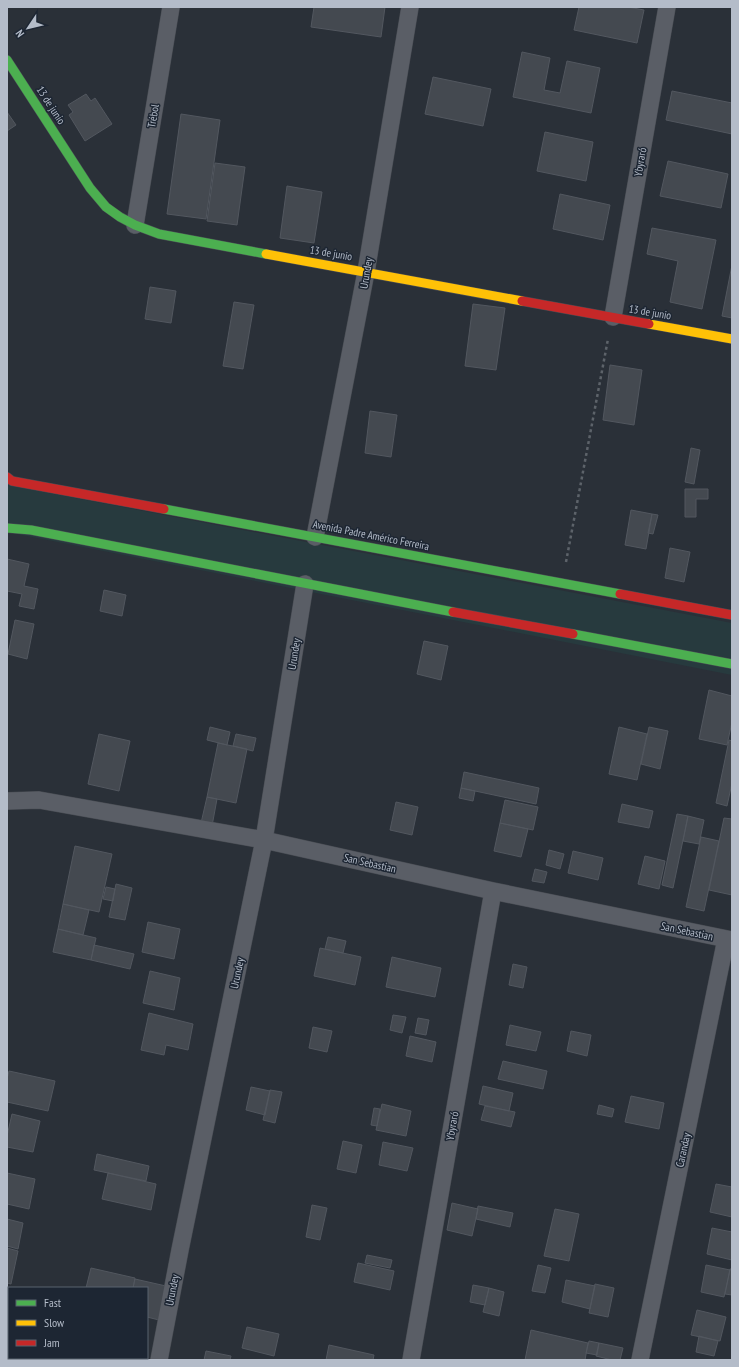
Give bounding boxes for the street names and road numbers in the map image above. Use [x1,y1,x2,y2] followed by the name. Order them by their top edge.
[33,83,69,127] street label: 13 de junio
[144,103,162,129] street label: Trébol
[631,146,649,177] street label: Ybyraró
[309,242,354,264] street label: 13 de junio
[356,255,376,290] street label: Urundey
[628,301,673,323] street label: 13 de junio
[312,517,430,553] street label: Avenida Padre Américo Ferreira
[285,636,304,671] street label: Urundey
[343,850,398,876] street label: San Sebastian
[660,919,715,943] street label: San Sebastian
[227,955,247,990] street label: Urundey
[443,1110,461,1141] street label: Ybyraró
[673,1131,694,1168] street label: Caranday
[162,1272,182,1307] street label: Urundey

